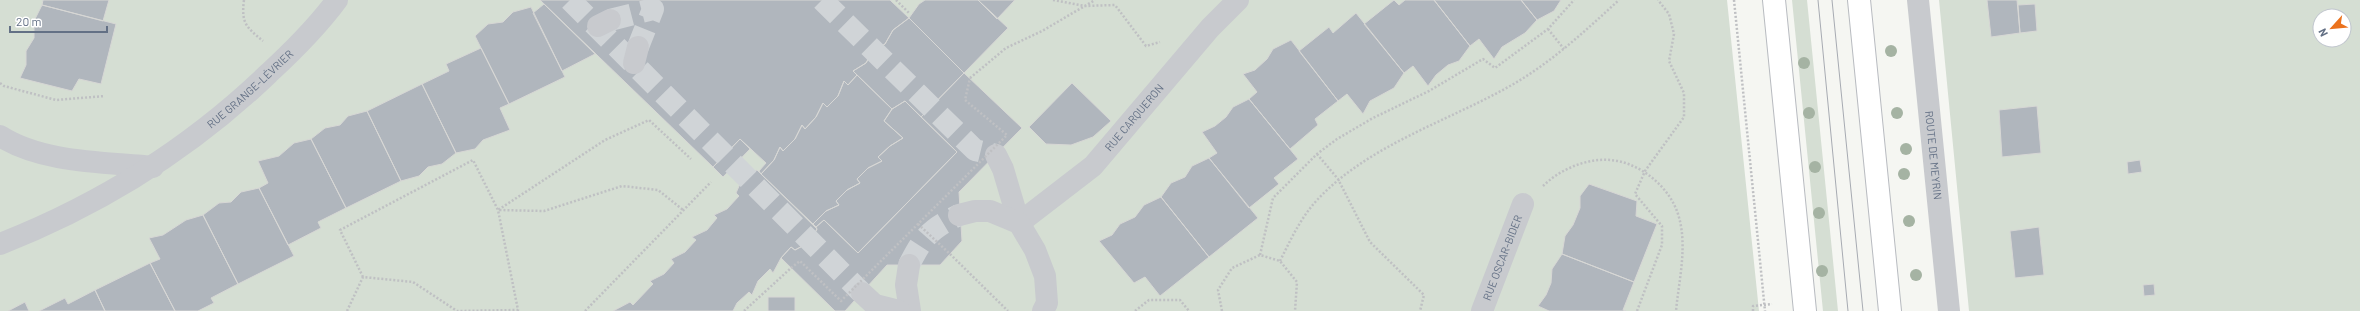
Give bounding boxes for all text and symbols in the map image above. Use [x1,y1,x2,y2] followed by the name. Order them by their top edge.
[10,8,107,34] scale bar
[2312,8,2352,48] north arrow
[16,14,42,28] text: 20 m
[2315,27,2330,39] text: N
[204,47,296,130] street label: RUE GRANGE-LÉVRIER
[1102,81,1166,153] street label: RUE CARQUERON
[1923,110,1945,200] street label: ROUTE DE MEYRIN
[1480,213,1524,302] street label: RUE OSCAR-BIDER

